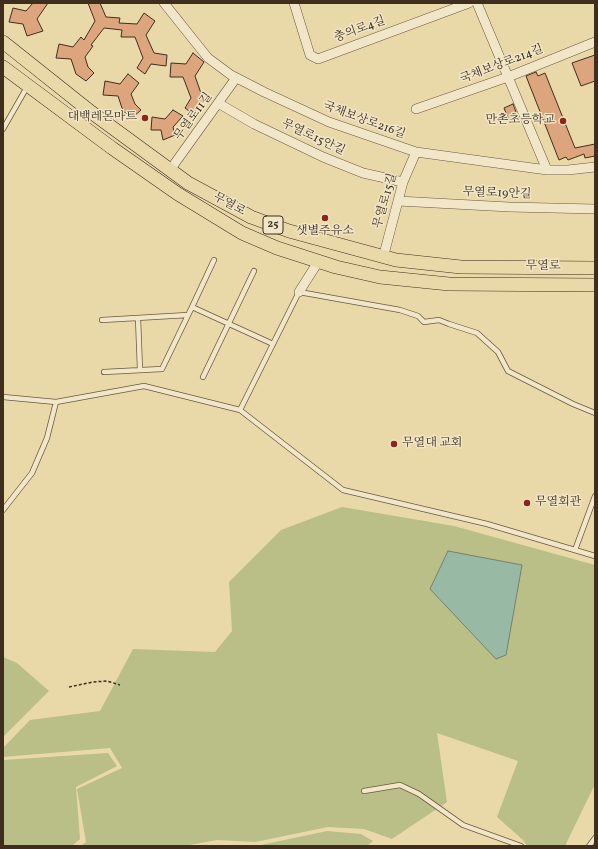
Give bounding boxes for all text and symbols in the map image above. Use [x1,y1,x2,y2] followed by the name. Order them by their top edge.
[332,14,388,46] street label: 충의로4길
[458,43,546,87] street label: 국채보상로214길
[172,90,216,144] street label: 무열로11길
[321,99,407,143] street label: 국채보상로216길
[67,111,137,125] place label: 대백레몬마트
[140,113,150,123] marker: 대백레몬마트
[485,114,555,128] place label: 만촌초등학교
[558,116,568,126] marker: 만촌초등학교
[279,117,347,159] street label: 무열로15안길
[371,172,401,230] street label: 무열로15길
[462,186,532,202] street label: 무열로19안길
[210,190,248,220] street label: 무열로
[320,213,330,223] marker: 샛별주유소
[263,216,283,234] road number: 25
[296,225,354,239] place label: 샛별주유소
[526,260,560,274] street label: 무열로
[402,437,462,451] place label: 무열대 교회
[389,439,399,449] marker: 무열대 교회
[535,496,581,510] place label: 무열회관
[522,498,532,508] marker: 무열회관

